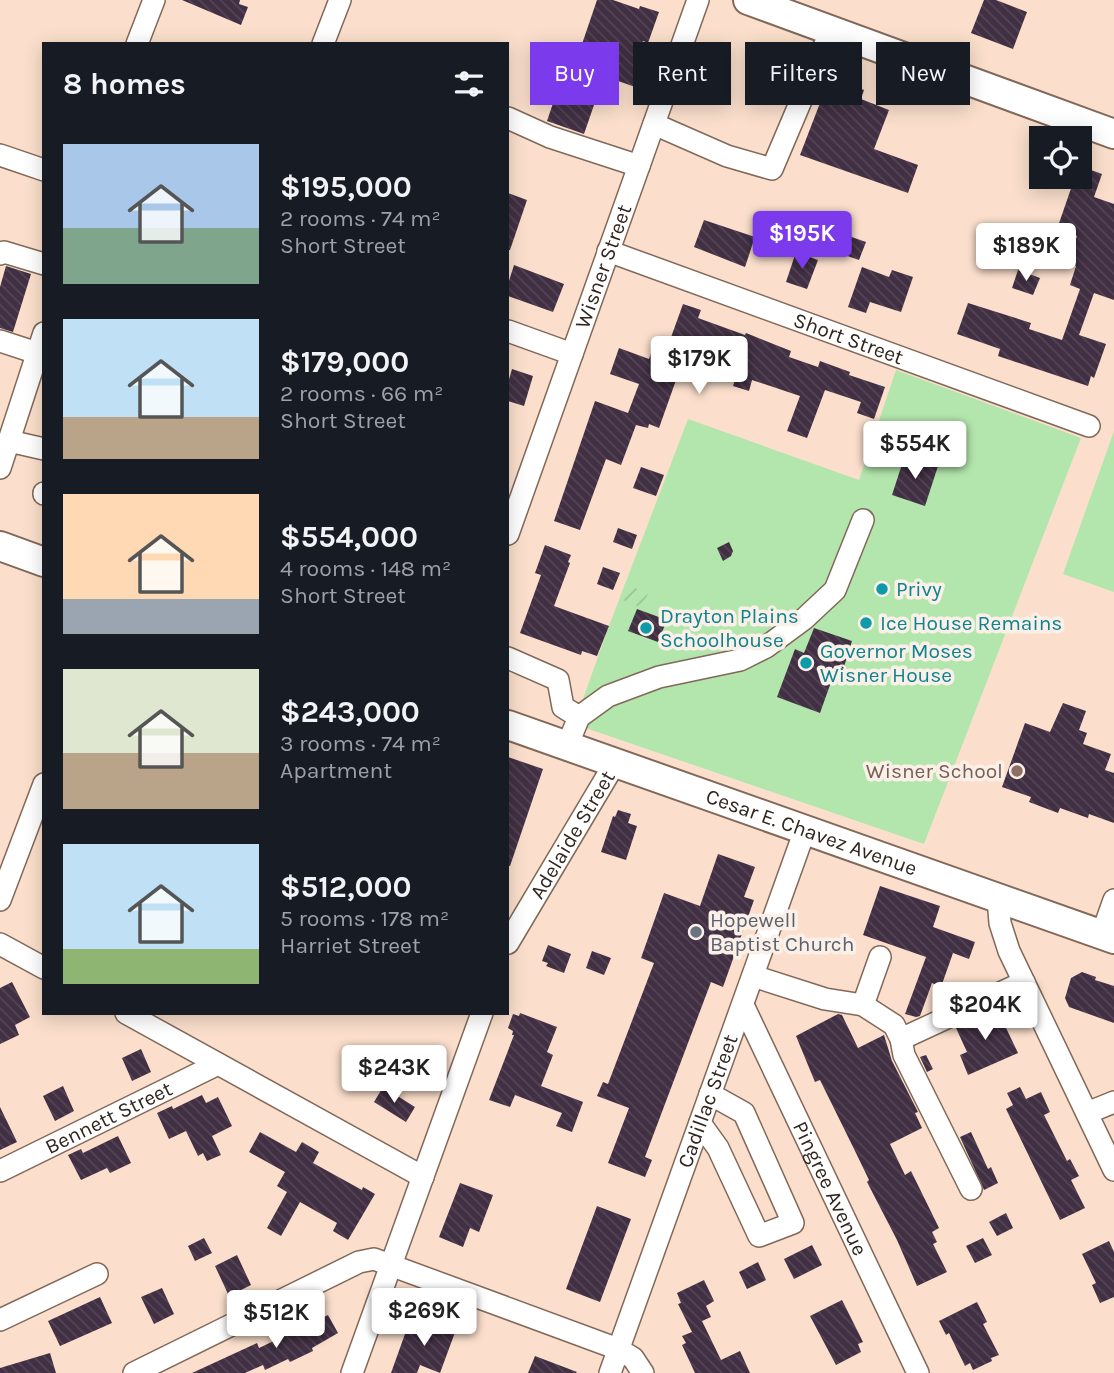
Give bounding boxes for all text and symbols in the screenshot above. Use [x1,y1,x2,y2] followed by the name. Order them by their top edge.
[530,42,619,105] chip: Buy
[633,42,731,105] chip: Rent
[745,42,862,105] chip: Filters
[876,42,970,105] chip: New
[450,65,488,103] icon: filters
[63,66,186,102] text: 8 homes
[1029,126,1092,189] map controls
[1029,126,1092,189] button: locate
[280,169,412,205] text: $195,000
[119,172,203,256] icon: home
[570,201,636,332] street label: Wisner Street
[280,205,441,232] text: 2 rooms · 74 m²
[753,212,851,271] pin: $195K
[769,220,835,247] text: $195K
[977,224,1075,283] pin: $189K
[280,232,406,259] text: Short Street
[992,232,1060,259] text: $189K
[790,308,907,370] street label: Short Street
[650,336,748,396] pin: $179K
[280,344,409,380] text: $179,000
[667,345,731,372] text: $179K
[119,347,203,431] icon: home
[280,380,443,407] text: 2 rooms · 66 m²
[280,407,406,434] text: Short Street
[866,421,964,481] pin: $554K
[879,430,951,457] text: $554K
[280,519,418,555] text: $554,000
[119,522,203,606] icon: home
[280,555,451,582] text: 4 rooms · 148 m²
[896,577,942,601] place label: Privy
[874,581,890,597] marker: Privy
[280,582,406,609] text: Short Street
[660,604,799,652] place label: Drayton Plains Schoolhouse
[880,611,1062,635] place label: Ice House Remains
[858,615,874,631] marker: Ice House Remains
[638,620,654,636] marker: Drayton Plains Schoolhouse
[820,639,973,687] place label: Governor Moses Wisner House
[798,655,814,671] marker: Governor Moses Wisner House
[280,694,420,730] text: $243,000
[119,697,203,781] icon: home
[280,730,441,757] text: 3 rooms · 74 m²
[280,757,392,784] text: Apartment
[866,759,1003,783] place label: Wisner School
[1009,763,1025,779] marker: Wisner School
[525,766,620,903] street label: Adelaide Street
[703,784,920,881] street label: Cesar E. Chavez Avenue
[280,869,412,905] text: $512,000
[119,872,203,956] icon: home
[280,905,449,932] text: 5 rooms · 178 m²
[710,908,854,956] place label: Hopewell Baptist Church
[688,924,704,940] marker: Hopewell Baptist Church
[280,932,421,959] text: Harriet Street
[936,982,1034,1042] pin: $204K
[948,991,1022,1018] text: $204K
[673,1031,743,1171] street label: Cadillac Street
[345,1046,443,1105] pin: $243K
[358,1054,430,1081] text: $243K
[41,1076,176,1159] street label: Bennett Street
[788,1117,872,1259] street label: Pingree Avenue
[375,1288,473,1348] pin: $269K
[227,1290,325,1350] pin: $512K
[388,1297,460,1324] text: $269K
[243,1299,309,1326] text: $512K

